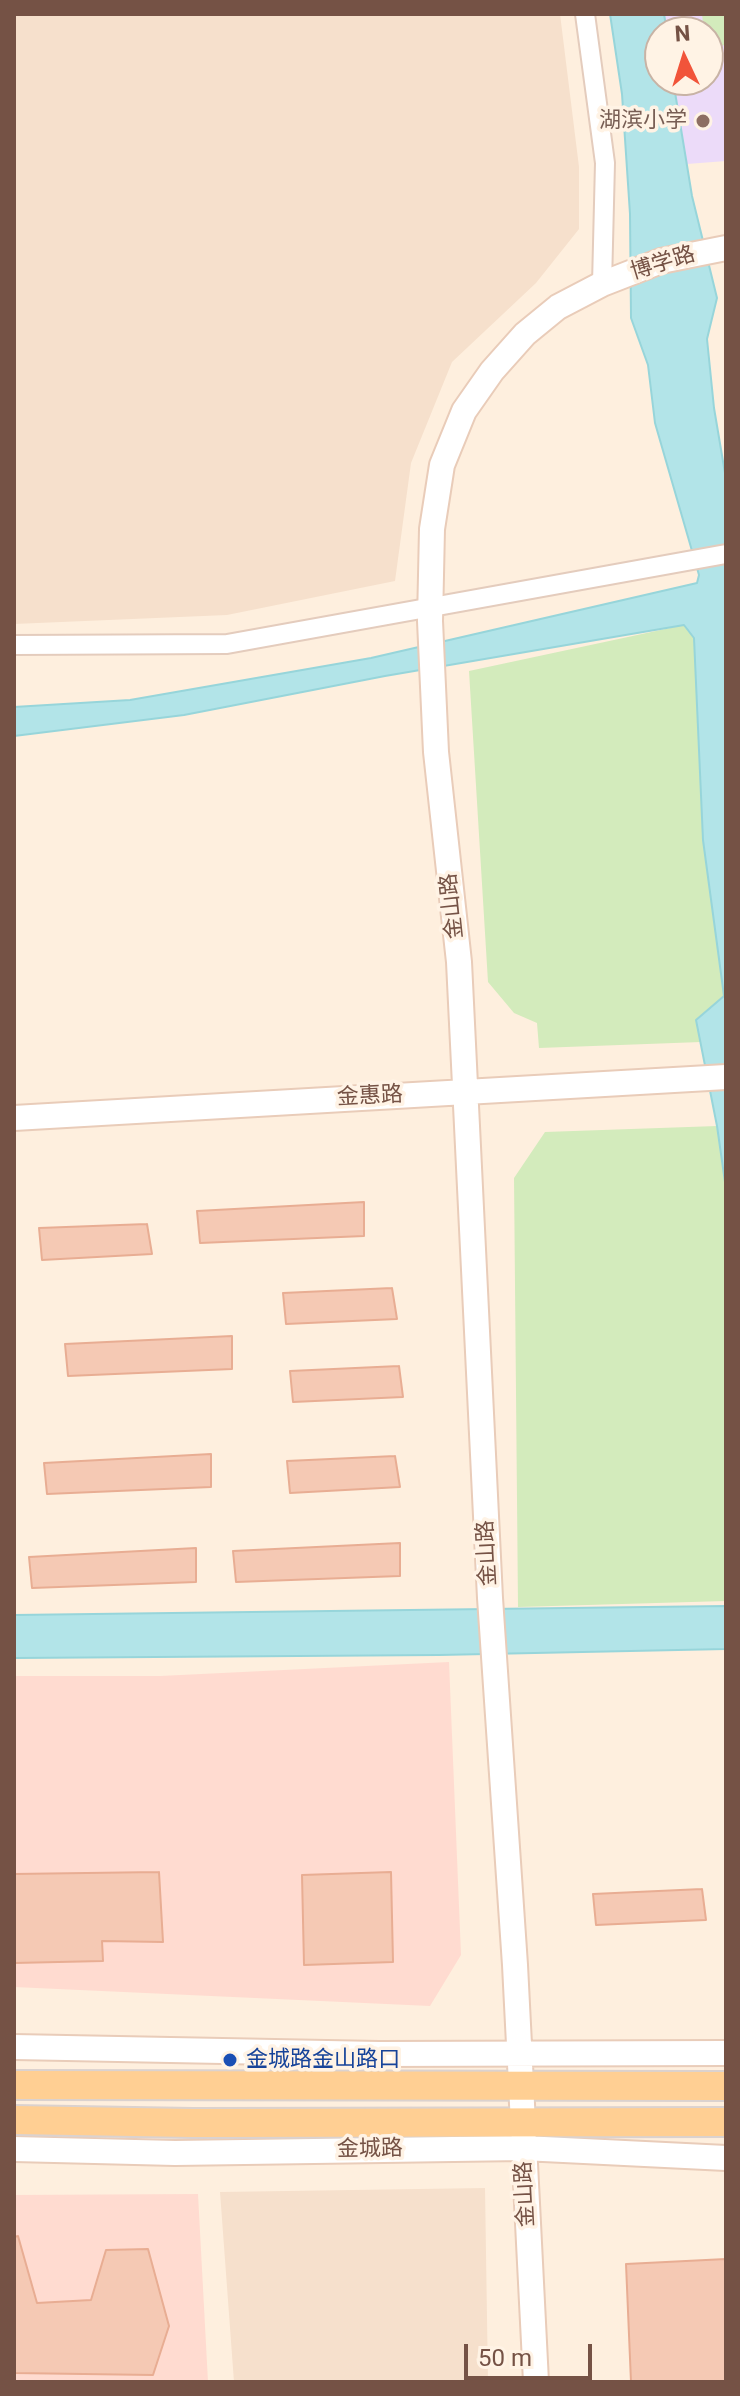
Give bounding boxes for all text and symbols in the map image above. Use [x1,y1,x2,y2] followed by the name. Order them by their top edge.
[644,16,724,96] north arrow
[674,21,691,47] text: N
[599,108,687,134] place label: 湖滨小学
[694,112,712,130] marker: 湖滨小学
[628,242,698,286] street label: 博学路
[436,872,470,940] street label: 金山路
[336,1082,404,1112] street label: 金惠路
[473,1519,503,1587] street label: 金山路
[246,2047,400,2073] place label: 金城路金山路口
[221,2051,239,2069] marker: 金城路金山路口
[337,2136,403,2164] street label: 金城路
[511,2160,541,2228] street label: 金山路
[468,2328,596,2378] scale bar
[478,2344,532,2372] text: 50 m

